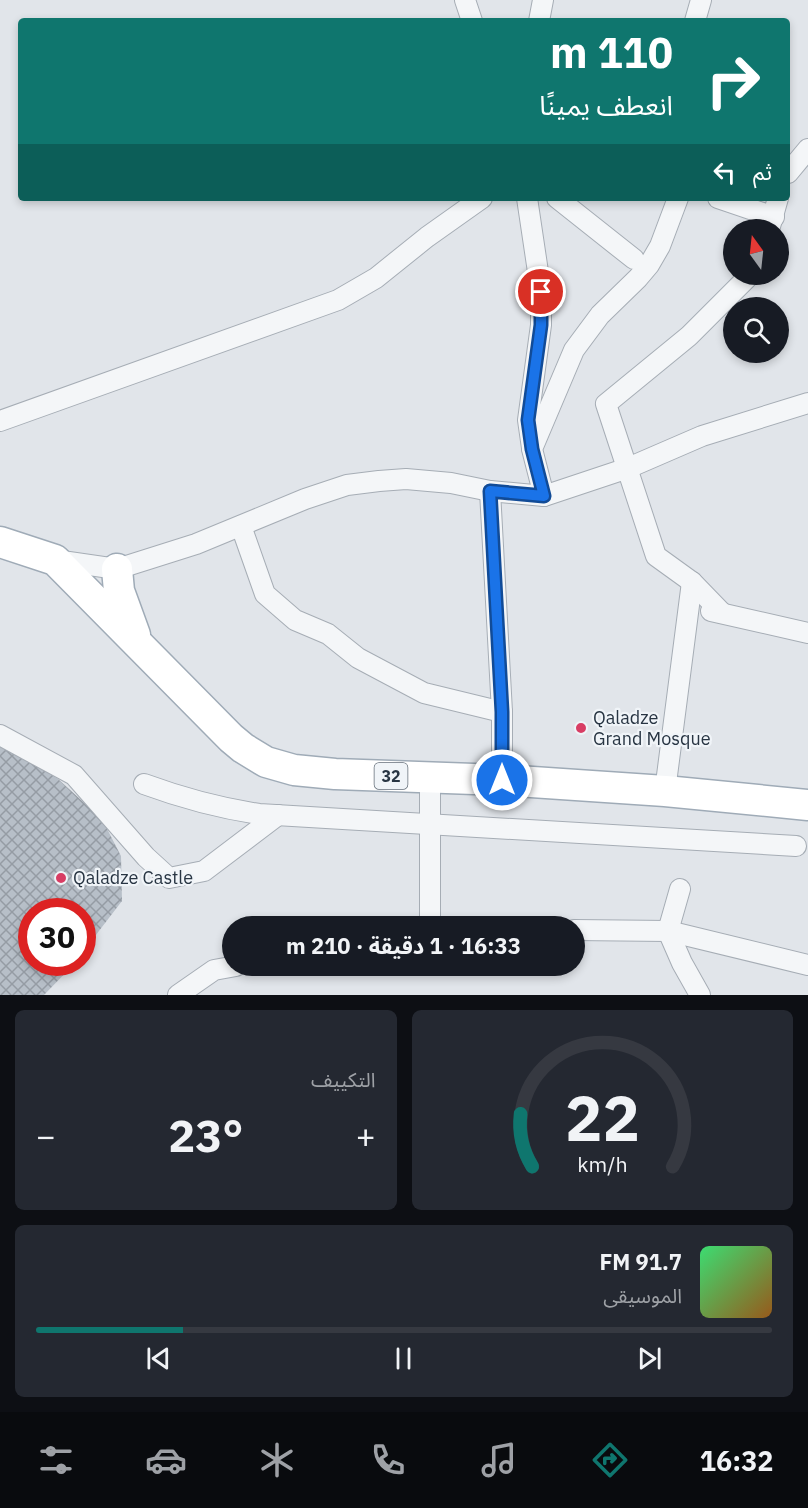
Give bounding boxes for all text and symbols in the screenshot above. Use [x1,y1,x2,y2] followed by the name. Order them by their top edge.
[550,25,673,80] text: 110 m
[694,42,772,120] icon: right
[539,87,673,122] text: انعطف يمينًا
[708,156,741,189] icon: left
[753,157,772,186] text: ثم
[723,219,789,285] north arrow
[723,219,789,363] map controls
[515,266,566,317] pin
[524,275,557,308] icon: arrive
[723,297,789,363] button: search
[593,706,711,750] place label: Qaladze Grand Mosque
[574,721,588,735] marker: Qaladze Grand Mosque
[470,748,534,812] position arrow
[374,763,408,789] road number: 32
[73,866,193,889] place label: Qaladze Castle
[54,871,68,885] marker: Qaladze Castle
[18,898,96,976] speed limit sign: 30
[286,931,521,960] text: 16:33 · 1 دقيقة · 210 m
[311,1066,376,1093] text: التكييف
[565,1077,640,1158] text: 22
[168,1106,243,1164] text: 23°
[36,1114,56,1157] text: −
[356,1114,376,1157] text: +
[577,1150,627,1178] text: km/h
[599,1247,682,1276] text: 91.7 FM
[603,1282,682,1309] text: الموسيقى
[142,1342,175,1375] icon: previous
[387,1342,420,1375] icon: pause
[633,1342,666,1375] icon: next
[35,1439,77,1481] icon: filters
[145,1439,187,1481] icon: car
[256,1439,298,1481] icon: climate
[367,1439,409,1481] icon: phone
[478,1439,520,1481] icon: music
[589,1439,631,1481] icon: directions
[700,1443,774,1478] text: 16:32

